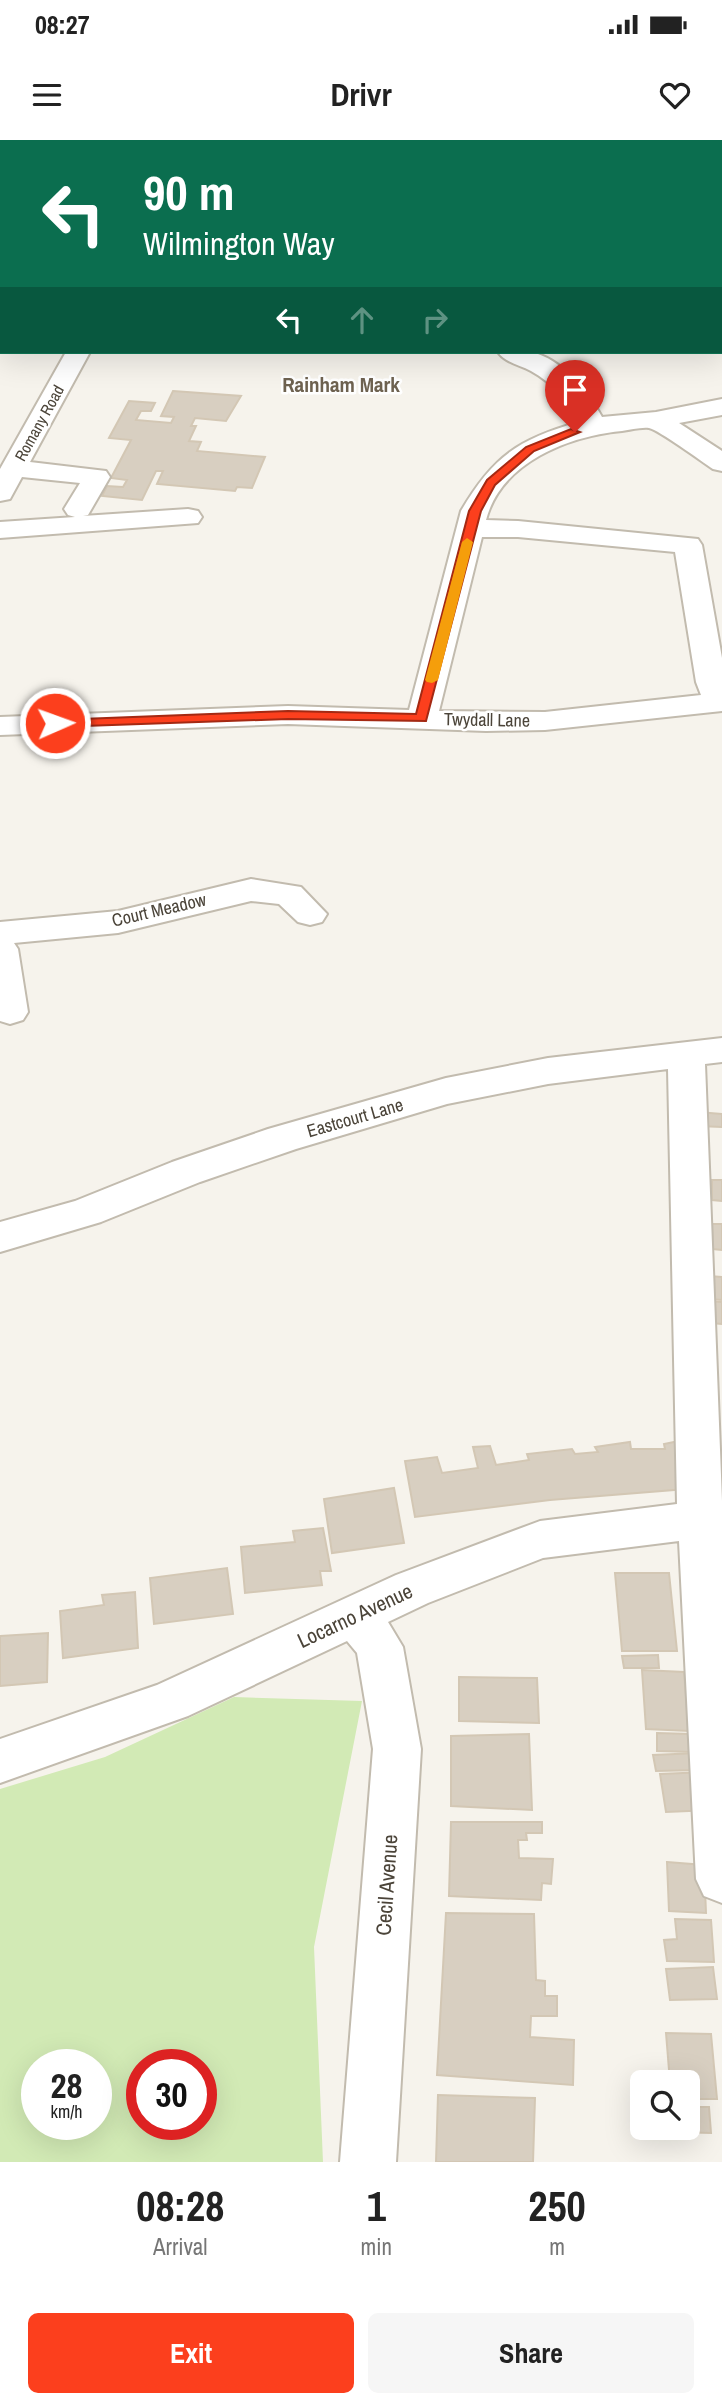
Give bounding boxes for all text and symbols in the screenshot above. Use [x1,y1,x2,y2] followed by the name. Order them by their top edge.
[35,7,90,42] text: 08:27
[330,73,392,116] text: Drivr
[28,76,66,114] icon: menu
[656,76,694,114] icon: heart
[143,159,235,225] text: 90 m
[28,168,119,259] icon: left
[143,222,335,265] text: Wilmington Way
[270,301,308,339] icon: left
[343,301,381,339] icon: ahead
[416,301,454,339] icon: right
[545,360,605,432] pin
[282,370,400,399] district label: Rainham Mark
[556,371,594,409] icon: arrive
[9,381,69,465] street label: Romany Road
[18,686,92,760] position arrow
[444,706,530,733] street label: Twydall Lane
[109,886,209,932] street label: Court Meadow
[304,1092,406,1143] street label: Eastcourt Lane
[292,1576,417,1655] street label: Locarno Avenue
[369,1833,404,1936] street label: Cecil Avenue
[126,2049,217,2140] speed limit sign: 30
[51,2062,82,2109] text: 28
[630,2070,700,2140] map controls
[630,2070,700,2140] button: search
[51,2099,83,2124] text: km/h
[136,2178,224,2234] text: 08:28
[367,2178,386,2234] text: 1
[528,2178,586,2234] text: 250
[153,2231,208,2262] text: Arrival
[361,2231,392,2262] text: min
[549,2231,565,2262] text: m
[28,2313,354,2393] button: Exit
[368,2313,694,2393] button: Share

